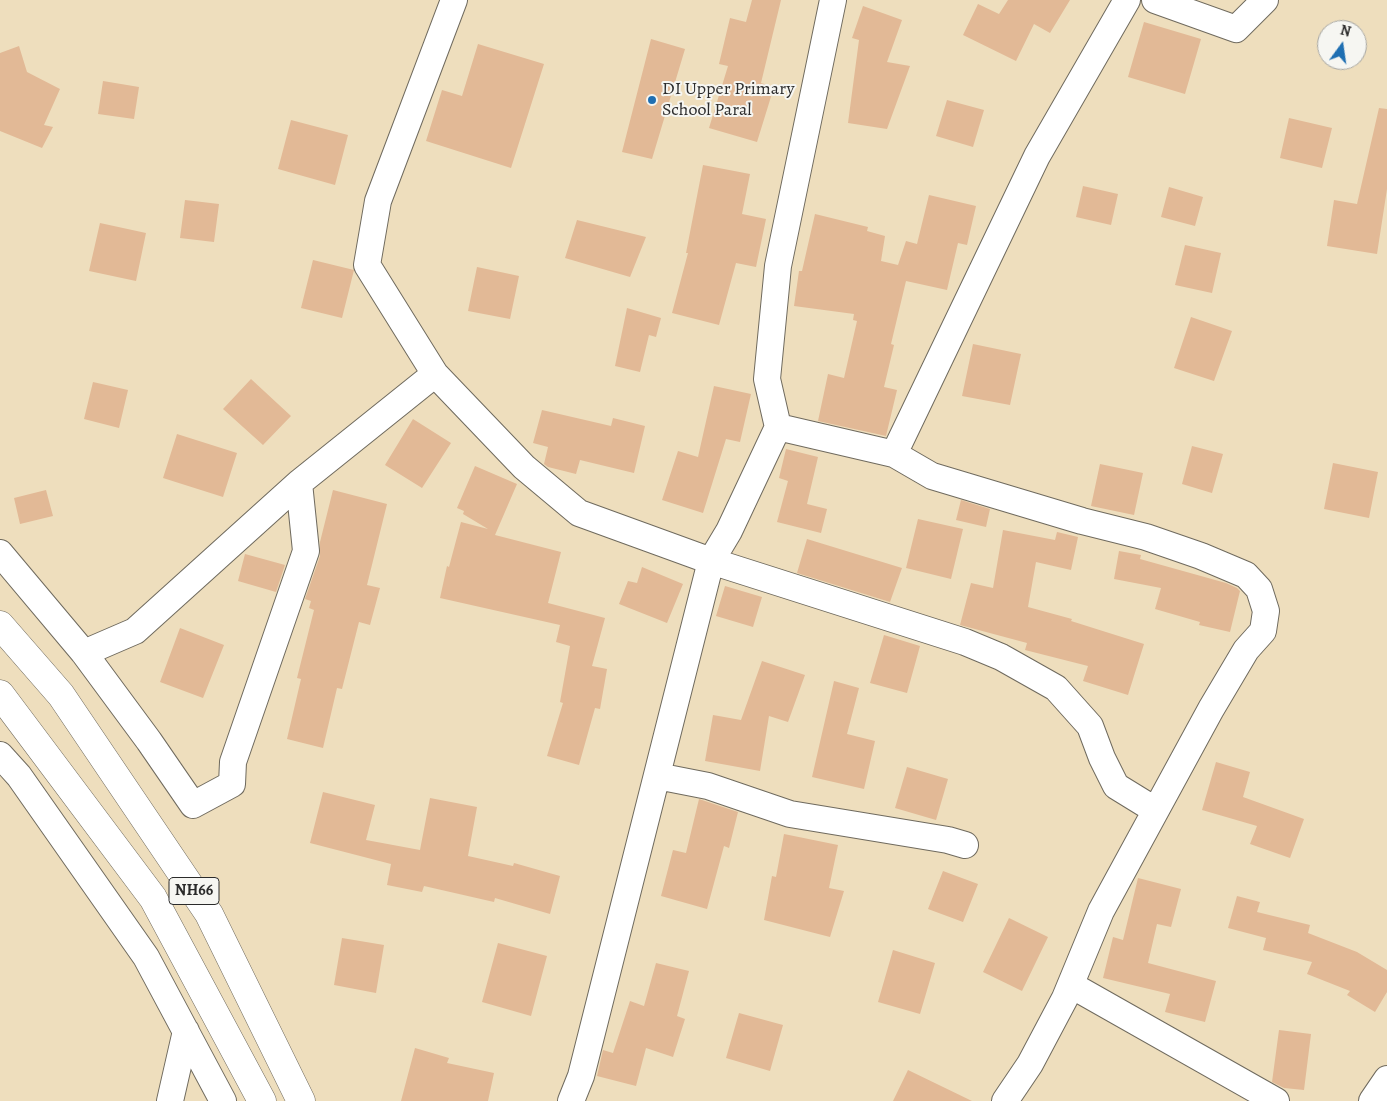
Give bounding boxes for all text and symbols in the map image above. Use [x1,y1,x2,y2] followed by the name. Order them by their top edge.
[1317,20,1367,70] north arrow
[1338,20,1353,41] text: N
[662,79,794,122] place label: DI Upper Primary School Paral
[646,94,658,106] marker: DI Upper Primary School Paral
[169,878,219,904] road number: NH66

